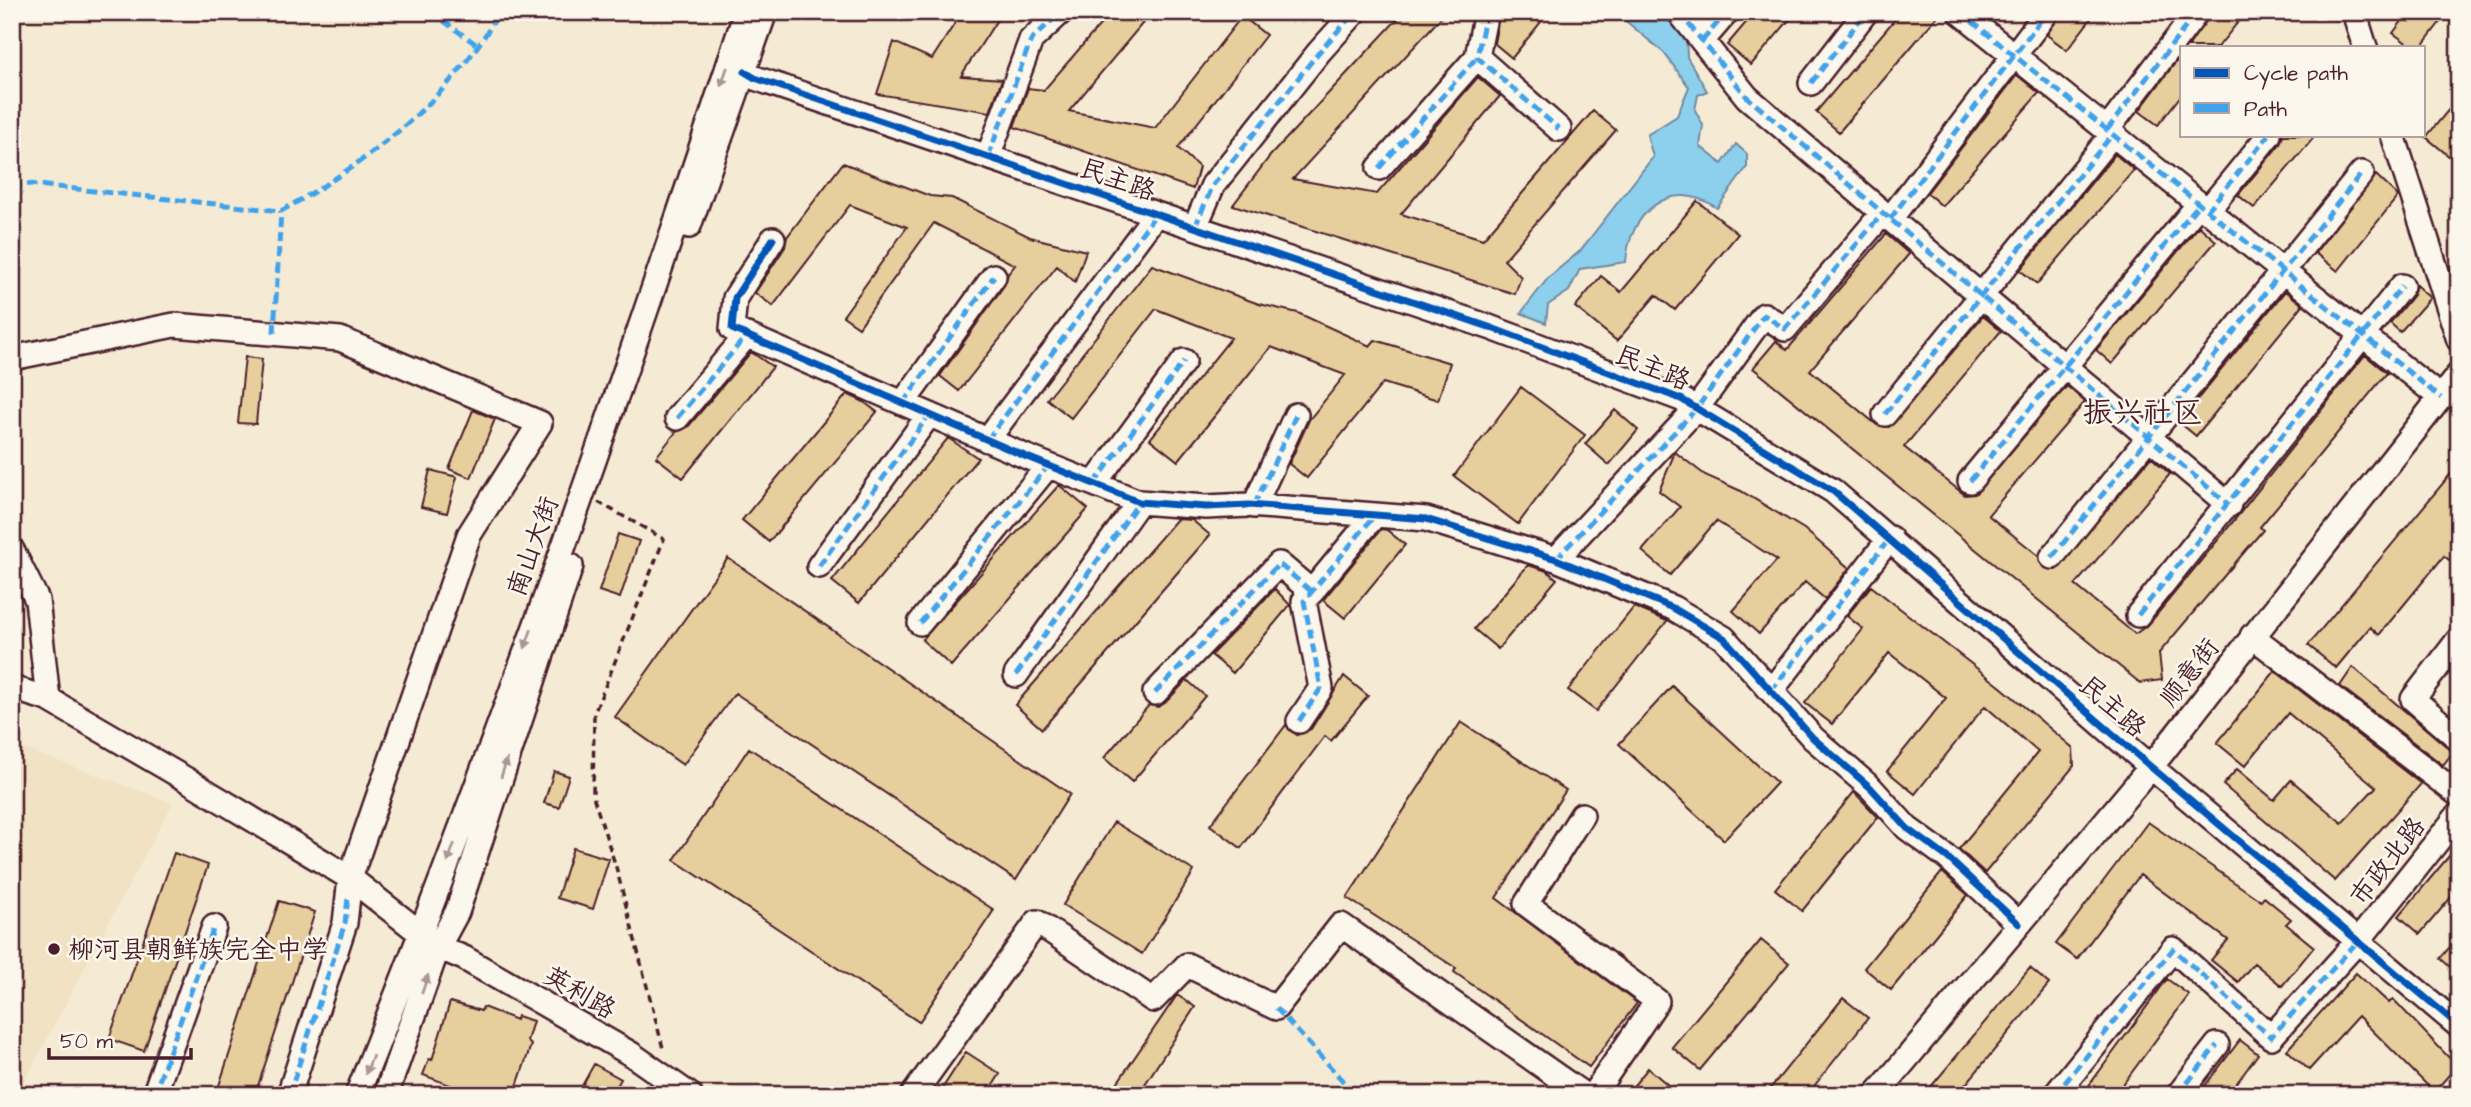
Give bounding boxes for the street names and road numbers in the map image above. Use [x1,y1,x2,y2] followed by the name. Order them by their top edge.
[1075,150,1160,210] street label: 民主路
[1610,337,1696,399] street label: 民主路
[498,491,568,601] street label: 南山大街
[2152,631,2228,714] street label: 顺意街
[2071,668,2154,746] street label: 民主路
[2342,810,2434,914] street label: 市政北路
[537,958,622,1028] street label: 英利路

